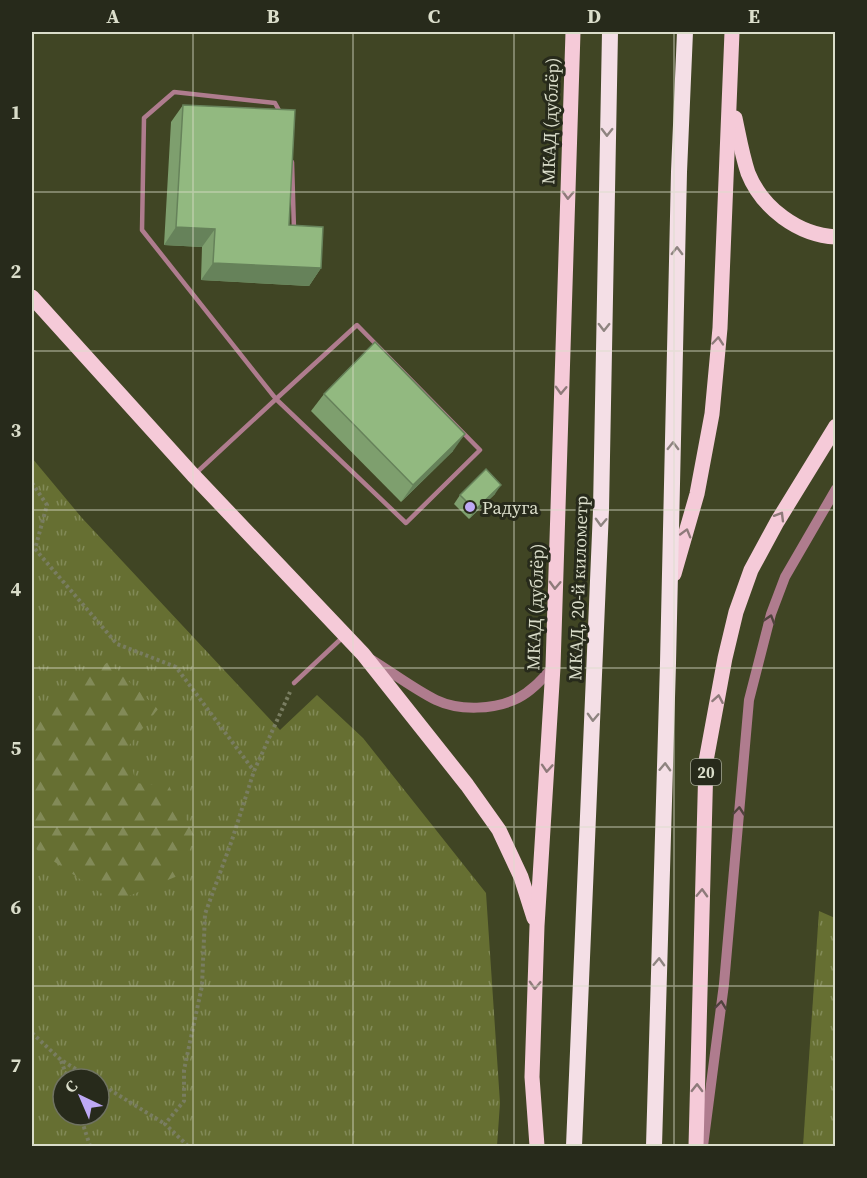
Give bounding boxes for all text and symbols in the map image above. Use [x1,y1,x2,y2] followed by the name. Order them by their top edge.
[106,2,120,30] text: A
[266,2,280,30] text: B
[428,2,440,30] text: C
[587,2,601,30] text: D
[748,2,760,30] text: E
[535,57,565,185] street label: МКАД (дублёр)
[11,98,21,126] text: 1
[601,128,614,137] one-way arrow
[561,190,574,199] one-way arrow
[671,247,683,256] one-way arrow
[11,257,22,285] text: 2
[598,323,611,332] one-way arrow
[711,336,724,345] one-way arrow
[555,385,568,394] one-way arrow
[11,416,22,444] text: 3
[666,442,679,451] one-way arrow
[482,495,539,520] place label: Радуга
[562,495,594,681] street label: МКАД, 20-й километр
[463,500,477,514] marker: Радуга
[773,512,785,522] one-way arrow
[594,518,607,527] one-way arrow
[678,528,691,538] one-way arrow
[520,543,550,671] street label: МКАД (дублёр)
[11,575,22,603] text: 4
[549,580,562,589] one-way arrow
[763,614,775,625] one-way arrow
[711,695,724,705] one-way arrow
[586,712,599,721] one-way arrow
[11,734,22,762] text: 5
[691,759,721,785] road number: 20
[540,763,553,772] one-way arrow
[659,763,671,772] one-way arrow
[732,806,745,815] one-way arrow
[696,889,708,898] one-way arrow
[11,893,22,921] text: 6
[653,958,666,967] one-way arrow
[529,980,541,989] one-way arrow
[714,1001,727,1010] one-way arrow
[11,1051,22,1079] text: 7
[51,1067,111,1127] north arrow
[59,1075,82,1098] text: С
[691,1084,704,1093] one-way arrow

